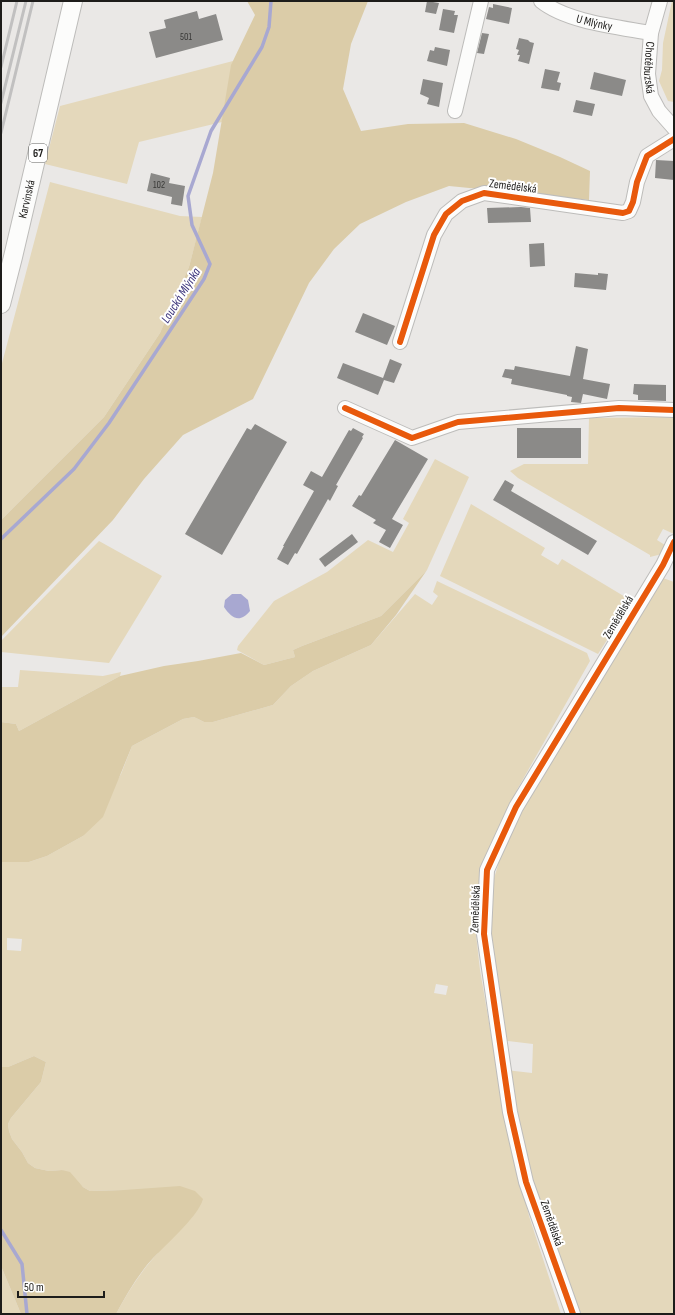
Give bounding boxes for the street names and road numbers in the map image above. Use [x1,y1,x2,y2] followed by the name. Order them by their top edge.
[574,12,614,34] street label: U Mlýnky
[640,41,658,95] street label: Chotěbuzská
[29,144,47,162] road number: 67
[488,176,538,197] street label: Zemědělská
[15,178,39,220] street label: Karvinská
[600,593,637,642] street label: Zemědělská
[467,885,484,933] street label: Zemědělská
[537,1198,566,1248] street label: Zemědělská

